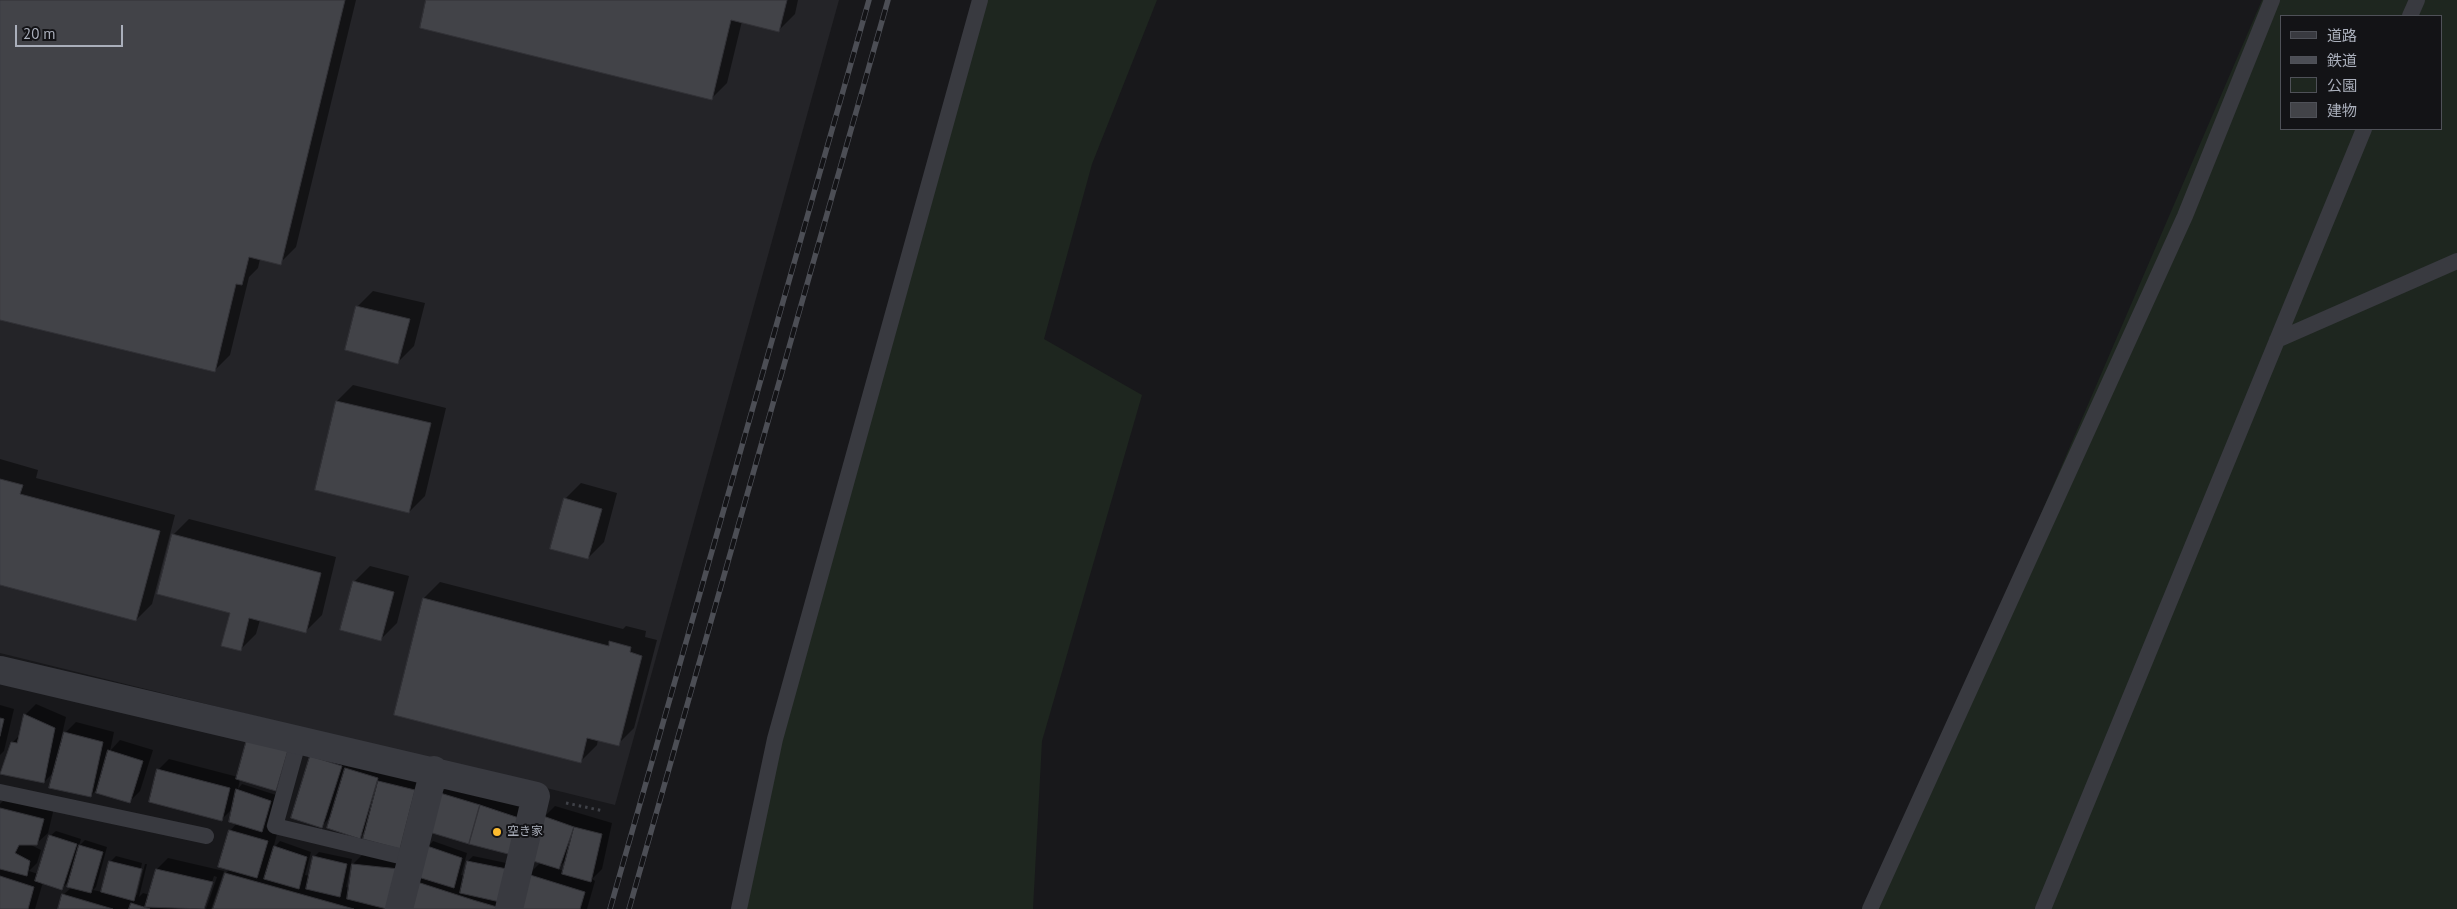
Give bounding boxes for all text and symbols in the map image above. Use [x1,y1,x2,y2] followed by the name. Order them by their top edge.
[18,15,125,47] scale bar
[2280,15,2442,130] legend
[23,24,56,43] text: 20 m
[2327,26,2357,45] text: 道路
[2327,51,2357,70] text: 鉄道
[2327,76,2357,95] text: 公園
[2327,101,2357,120] text: 建物
[507,825,543,839] place label: 空き家
[491,826,503,838] marker: 空き家

